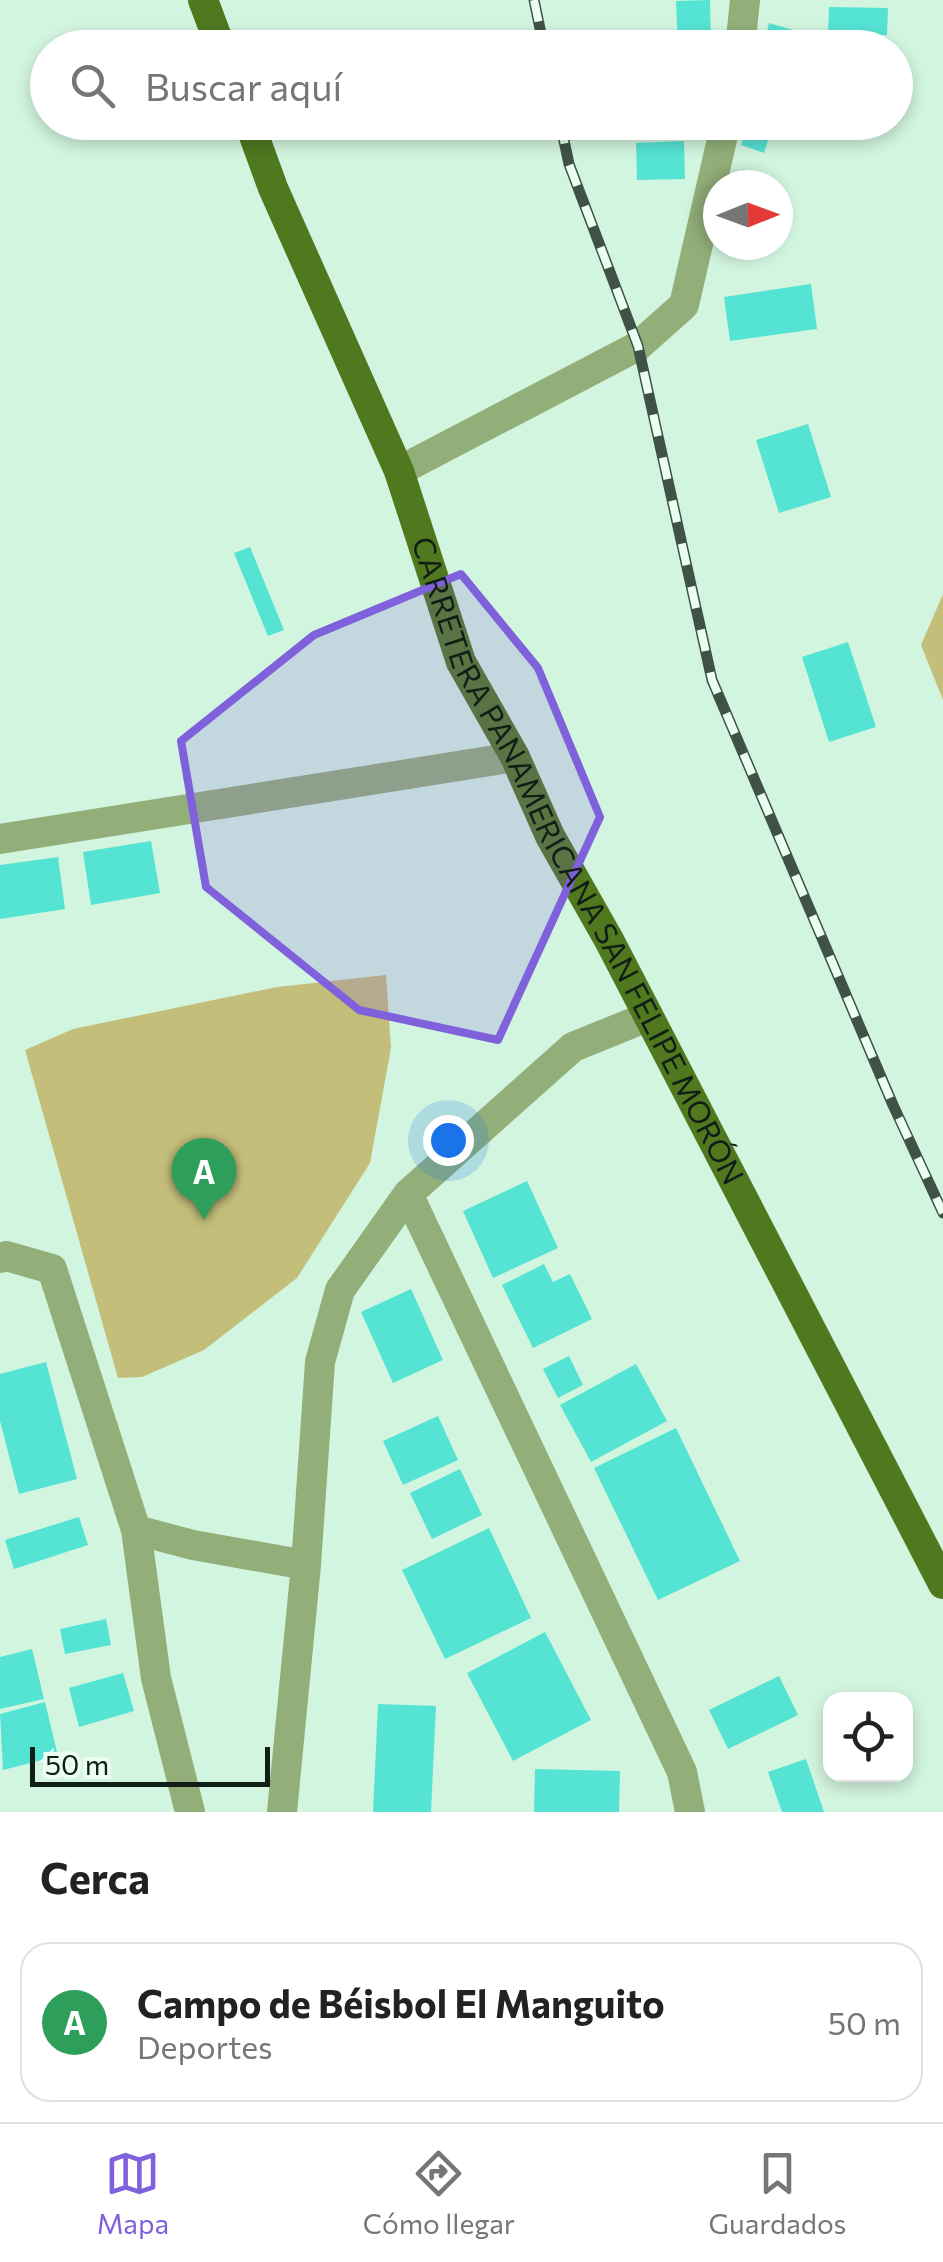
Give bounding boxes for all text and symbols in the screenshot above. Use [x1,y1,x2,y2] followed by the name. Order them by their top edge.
[30,30,913,140] search box
[65,58,120,113] icon: search
[145,62,342,109] text: Buscar aquí
[703,170,793,260] north arrow
[406,532,753,1190] street label: CARRETERA PANAMERICANA SAN FELIPE MORÓN
[423,1115,474,1166] your location
[172,1138,236,1220] pin: A
[823,1692,913,1782] map controls
[823,1692,913,1782] button: locate
[30,1742,270,1786] scale bar
[45,1747,109,1781] text: 50 m
[40,1851,150,1903] text: Cerca
[137,1979,665,2026] text: Campo de Béisbol El Manguito
[63,2002,86,2042] text: A
[828,2002,901,2042] text: 50 m
[137,2026,273,2066] text: Deportes
[97,2146,169,2240] tab: Mapa
[363,2146,515,2240] tab: Cómo llegar
[709,2146,846,2240] tab: Guardados

